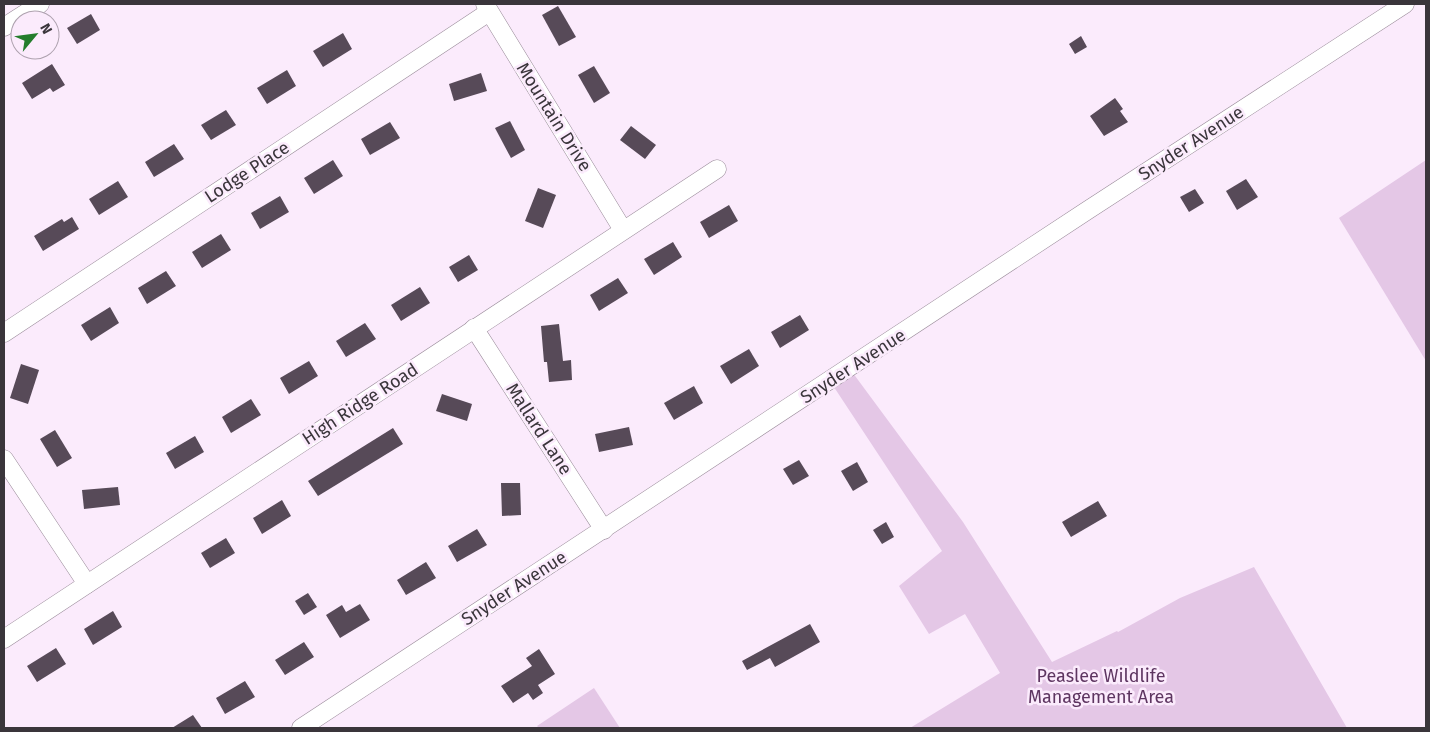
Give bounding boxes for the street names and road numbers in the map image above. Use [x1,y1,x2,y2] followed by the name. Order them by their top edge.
[512,58,596,176] street label: Mountain Drive
[1134,101,1248,185] street label: Snyder Avenue
[200,136,294,208] street label: Lodge Place
[796,324,910,408] street label: Snyder Avenue
[298,358,422,450] street label: High Ridge Road
[501,379,577,479] street label: Mallard Lane
[457,546,571,630] street label: Snyder Avenue

